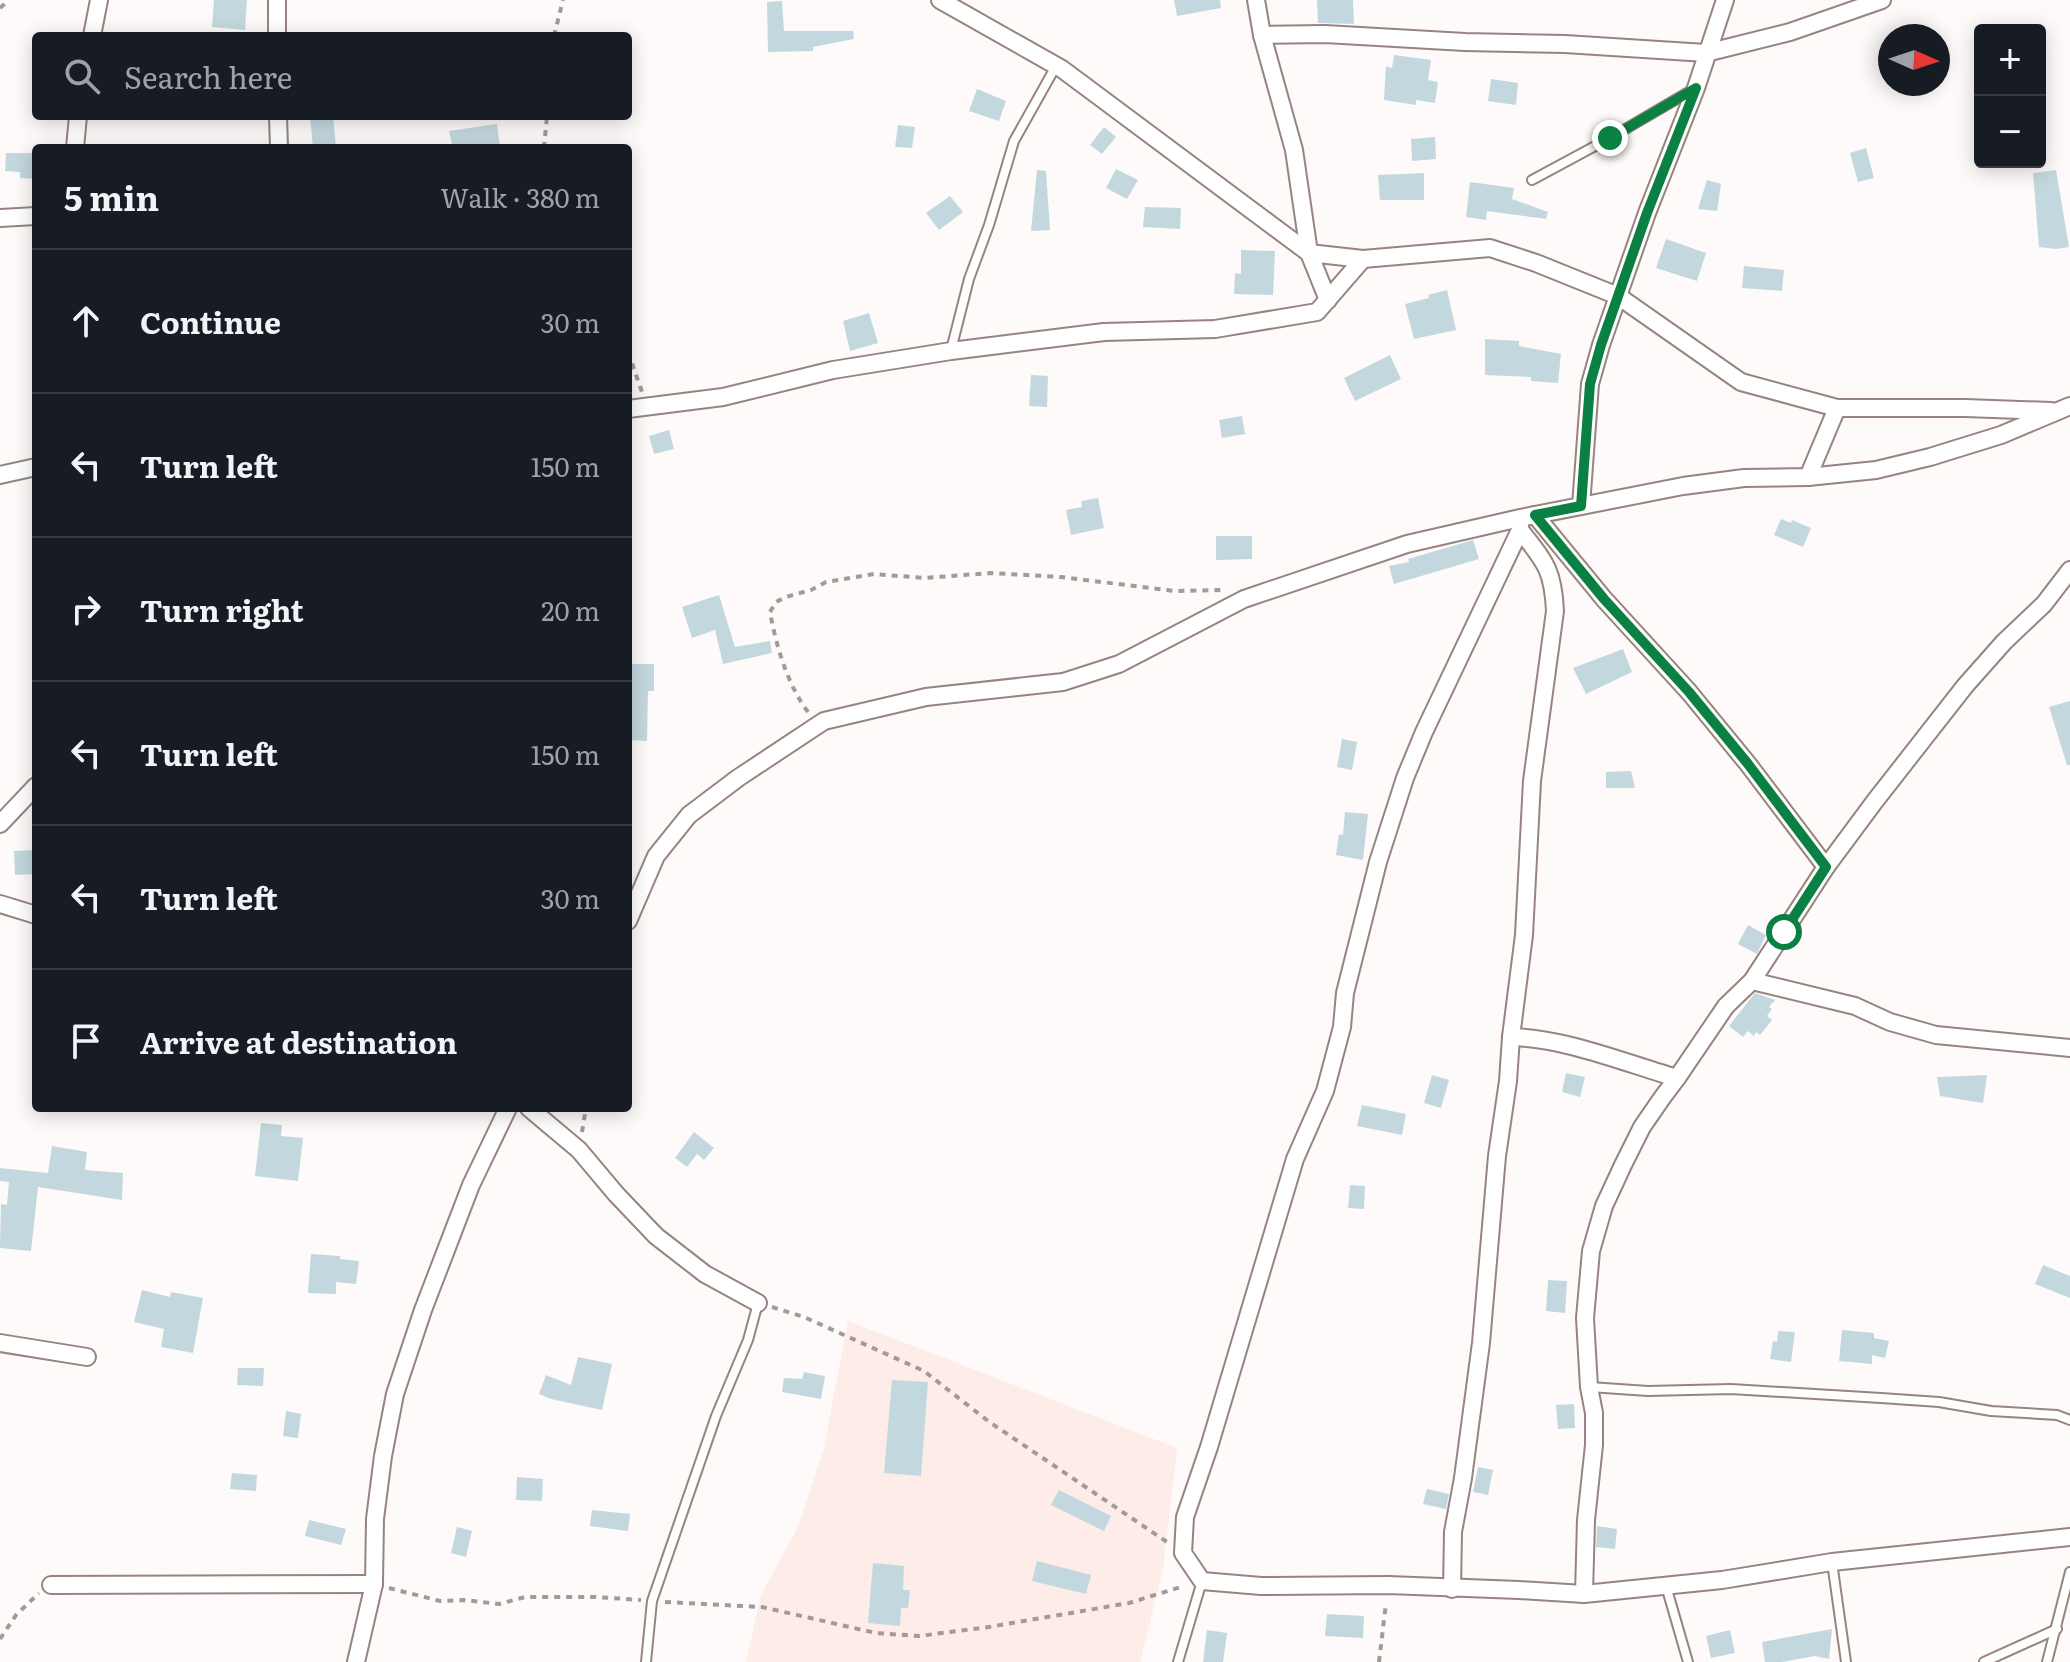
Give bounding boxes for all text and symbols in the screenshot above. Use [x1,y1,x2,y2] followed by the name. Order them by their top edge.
[1878,24,1950,96] north arrow
[1974,24,2046,168] map controls
[1974,24,2046,96] button: +
[32,32,632,120] search box
[60,54,104,98] icon: search
[124,54,292,98] text: Search here
[1974,96,2046,168] button: −
[1592,120,1628,156] route end
[64,171,159,221] text: 5 min
[441,177,600,216] text: Walk · 380 m
[64,299,108,343] icon: ahead
[140,299,281,343] text: Continue
[540,302,600,341] text: 30 m
[64,443,108,487] icon: left
[140,443,278,487] text: Turn left
[531,446,600,485] text: 150 m
[64,587,108,631] icon: right
[140,587,304,631] text: Turn right
[541,590,600,629] text: 20 m
[64,731,108,775] icon: left
[140,731,278,775] text: Turn left
[531,734,600,773] text: 150 m
[64,875,108,919] icon: left
[140,875,278,919] text: Turn left
[540,878,600,917] text: 30 m
[1766,914,1802,950] route start
[64,1019,108,1063] icon: arrive
[140,1019,457,1063] text: Arrive at destination

